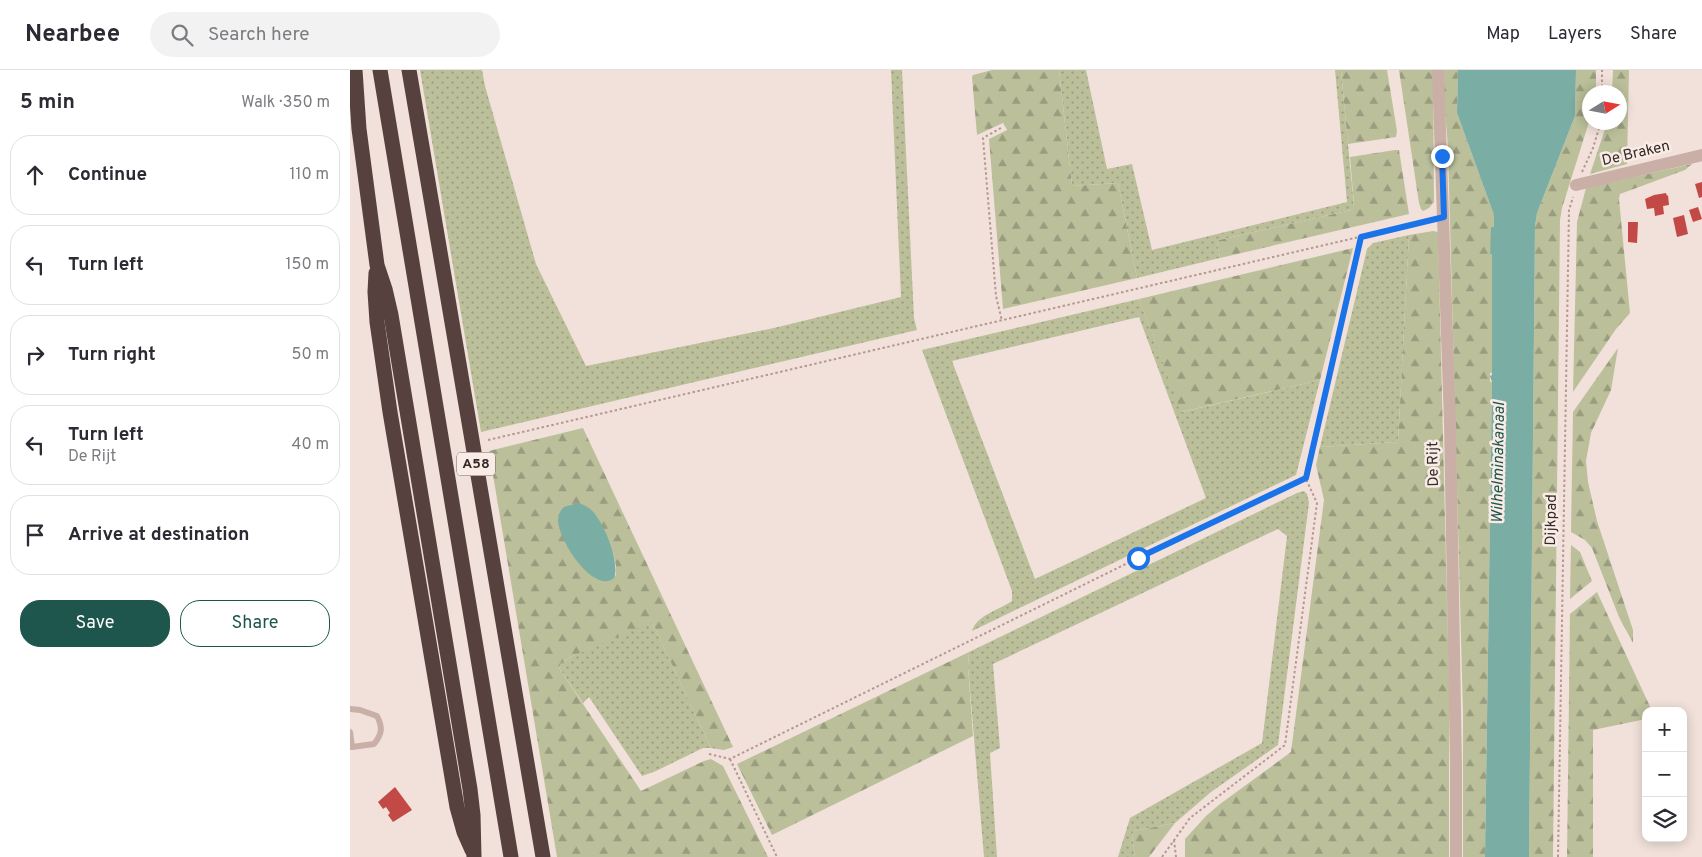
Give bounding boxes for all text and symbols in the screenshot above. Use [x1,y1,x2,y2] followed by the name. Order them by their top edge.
[150,12,500,57] search box
[25,20,120,50] text: Nearbee
[168,21,196,49] icon: search
[208,23,310,47] text: Search here
[1486,23,1520,46] text: Map
[1548,23,1602,46] text: Layers
[1630,23,1677,46] text: Share
[1582,85,1627,130] north arrow
[20,89,75,116] text: 5 min
[241,93,330,113] text: Walk · 350 m
[1600,137,1672,171] street label: De Braken
[1431,145,1454,168] route end
[21,161,49,189] icon: ahead
[68,163,147,187] text: Continue
[289,165,329,185] text: 110 m
[21,251,49,279] icon: left
[68,253,144,277] text: Turn left
[286,255,329,275] text: 150 m
[21,341,49,369] icon: right
[68,343,156,367] text: Turn right
[292,345,329,365] text: 50 m
[1488,401,1510,524] water label: Wilhelminakanaal
[68,423,144,447] text: Turn left
[21,431,49,459] icon: left
[291,435,329,455] text: 40 m
[1424,441,1444,487] street label: De Rijt
[68,447,116,467] text: De Rijt
[457,452,495,476] road number: A58
[1542,494,1562,546] street label: Dijkpad
[21,521,49,549] icon: arrive
[68,523,249,547] text: Arrive at destination
[1127,547,1150,570] route start
[20,600,170,647] button: Save
[180,600,330,647] button: Share
[1642,707,1687,842] map controls
[1642,707,1687,752] button: +
[1642,752,1687,797] button: −
[1642,797,1687,842] button: layers

